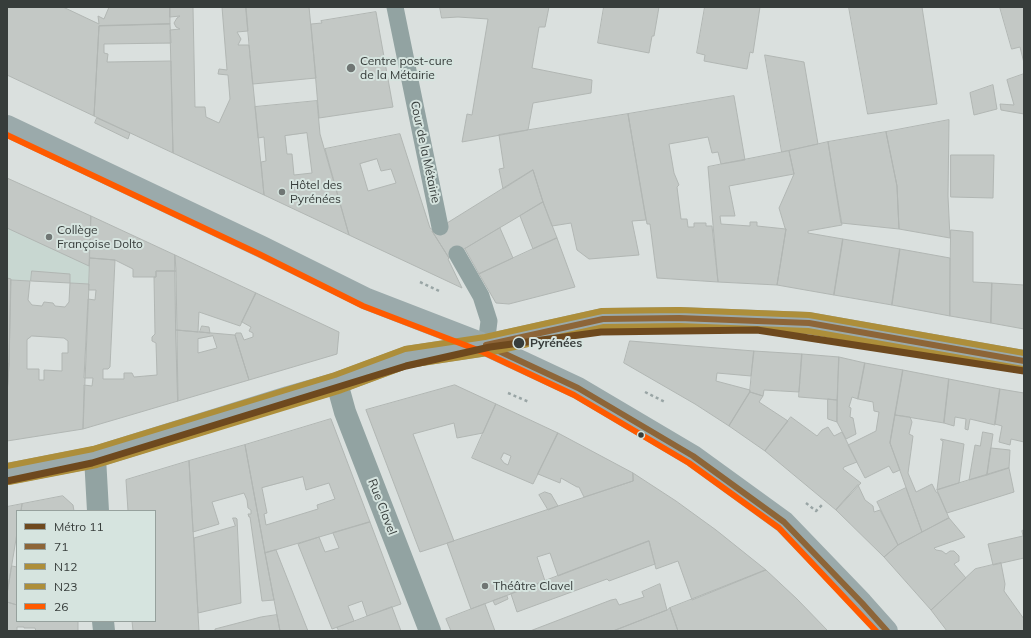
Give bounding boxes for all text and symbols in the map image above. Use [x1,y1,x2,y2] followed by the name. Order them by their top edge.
[360,54,452,82] place label: Centre post-cure de la Métairie
[345,62,357,74] marker: Centre post-cure de la Métairie
[407,100,443,204] street label: Cour de la Métairie
[290,178,342,206] place label: Hôtel des Pyrénées
[277,187,287,197] marker: Hôtel des Pyrénées
[57,223,143,251] place label: Collège Françoise Dolto
[44,232,54,242] marker: Collège Françoise Dolto
[512,336,526,350] marker: Pyrénées
[530,336,582,350] place label: Pyrénées
[636,430,646,440] unlabelled marker
[365,477,399,537] street label: Rue Clavel
[16,510,156,622] legend
[54,519,104,534] text: Métro 11
[54,539,68,554] text: 71
[54,559,77,574] text: N12
[54,579,77,594] text: N23
[493,579,573,593] place label: Théâtre Clavel
[480,581,490,591] marker: Théâtre Clavel
[54,599,68,614] text: 26

